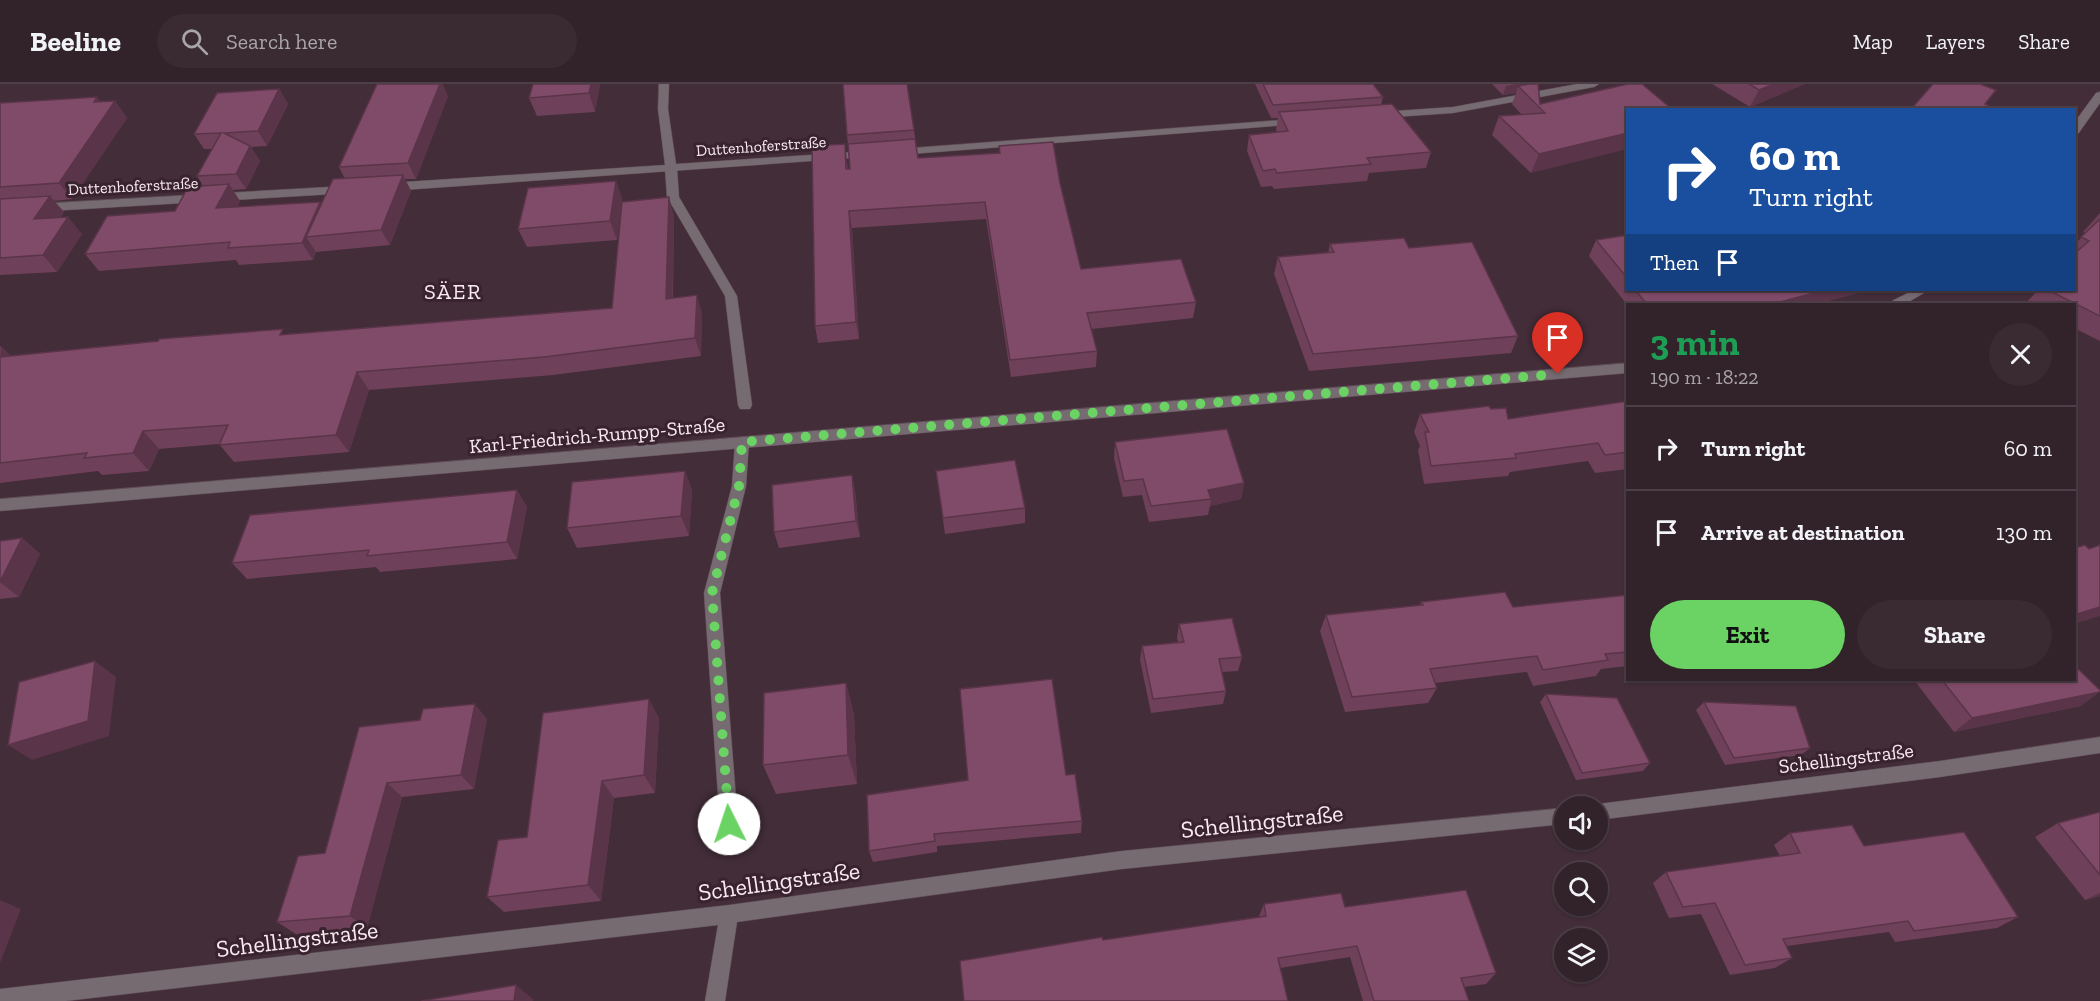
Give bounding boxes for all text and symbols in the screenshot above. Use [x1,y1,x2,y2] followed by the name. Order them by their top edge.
[157,14,577,68] search box
[30,25,121,58] text: Beeline
[178,25,211,58] icon: search
[226,28,337,55] text: Search here
[1853,29,1893,54] text: Map
[1926,29,1985,54] text: Layers
[2018,29,2070,54] text: Share
[1749,130,1840,181] text: 60 m
[695,132,827,160] street label: Duttenhoferstraße
[1650,132,1728,210] icon: right
[67,173,199,199] street label: Duttenhoferstraße
[1749,181,1873,213] text: Turn right
[1711,246,1744,279] icon: arrive
[1650,249,1699,276] text: Then
[424,278,482,305] district label: SÄER
[1532,312,1583,374] pin
[1541,321,1574,354] icon: arrive
[1650,321,1740,364] text: 3 min
[1989,323,2052,386] button: close
[1650,365,1759,389] text: 190 m · 18:22
[468,412,726,458] street label: Karl-Friedrich-Rumpp-Straße
[1650,432,1683,465] icon: right
[1701,435,1805,462] text: Turn right
[2004,435,2052,462] text: 60 m
[1650,516,1683,549] icon: arrive
[1701,519,1904,546] text: Arrive at destination
[1996,519,2052,546] text: 130 m
[1650,600,1845,669] button: Exit
[1857,600,2052,669] button: Share
[1777,738,1915,778] street label: Schellingstraße
[697,792,761,856] position arrow
[1554,796,1608,982] map controls
[1554,796,1608,850] button: sound
[1179,798,1345,844] street label: Schellingstraße
[696,855,862,907] street label: Schellingstraße
[1554,862,1608,916] button: search
[214,915,380,963] street label: Schellingstraße
[1554,928,1608,982] button: layers

